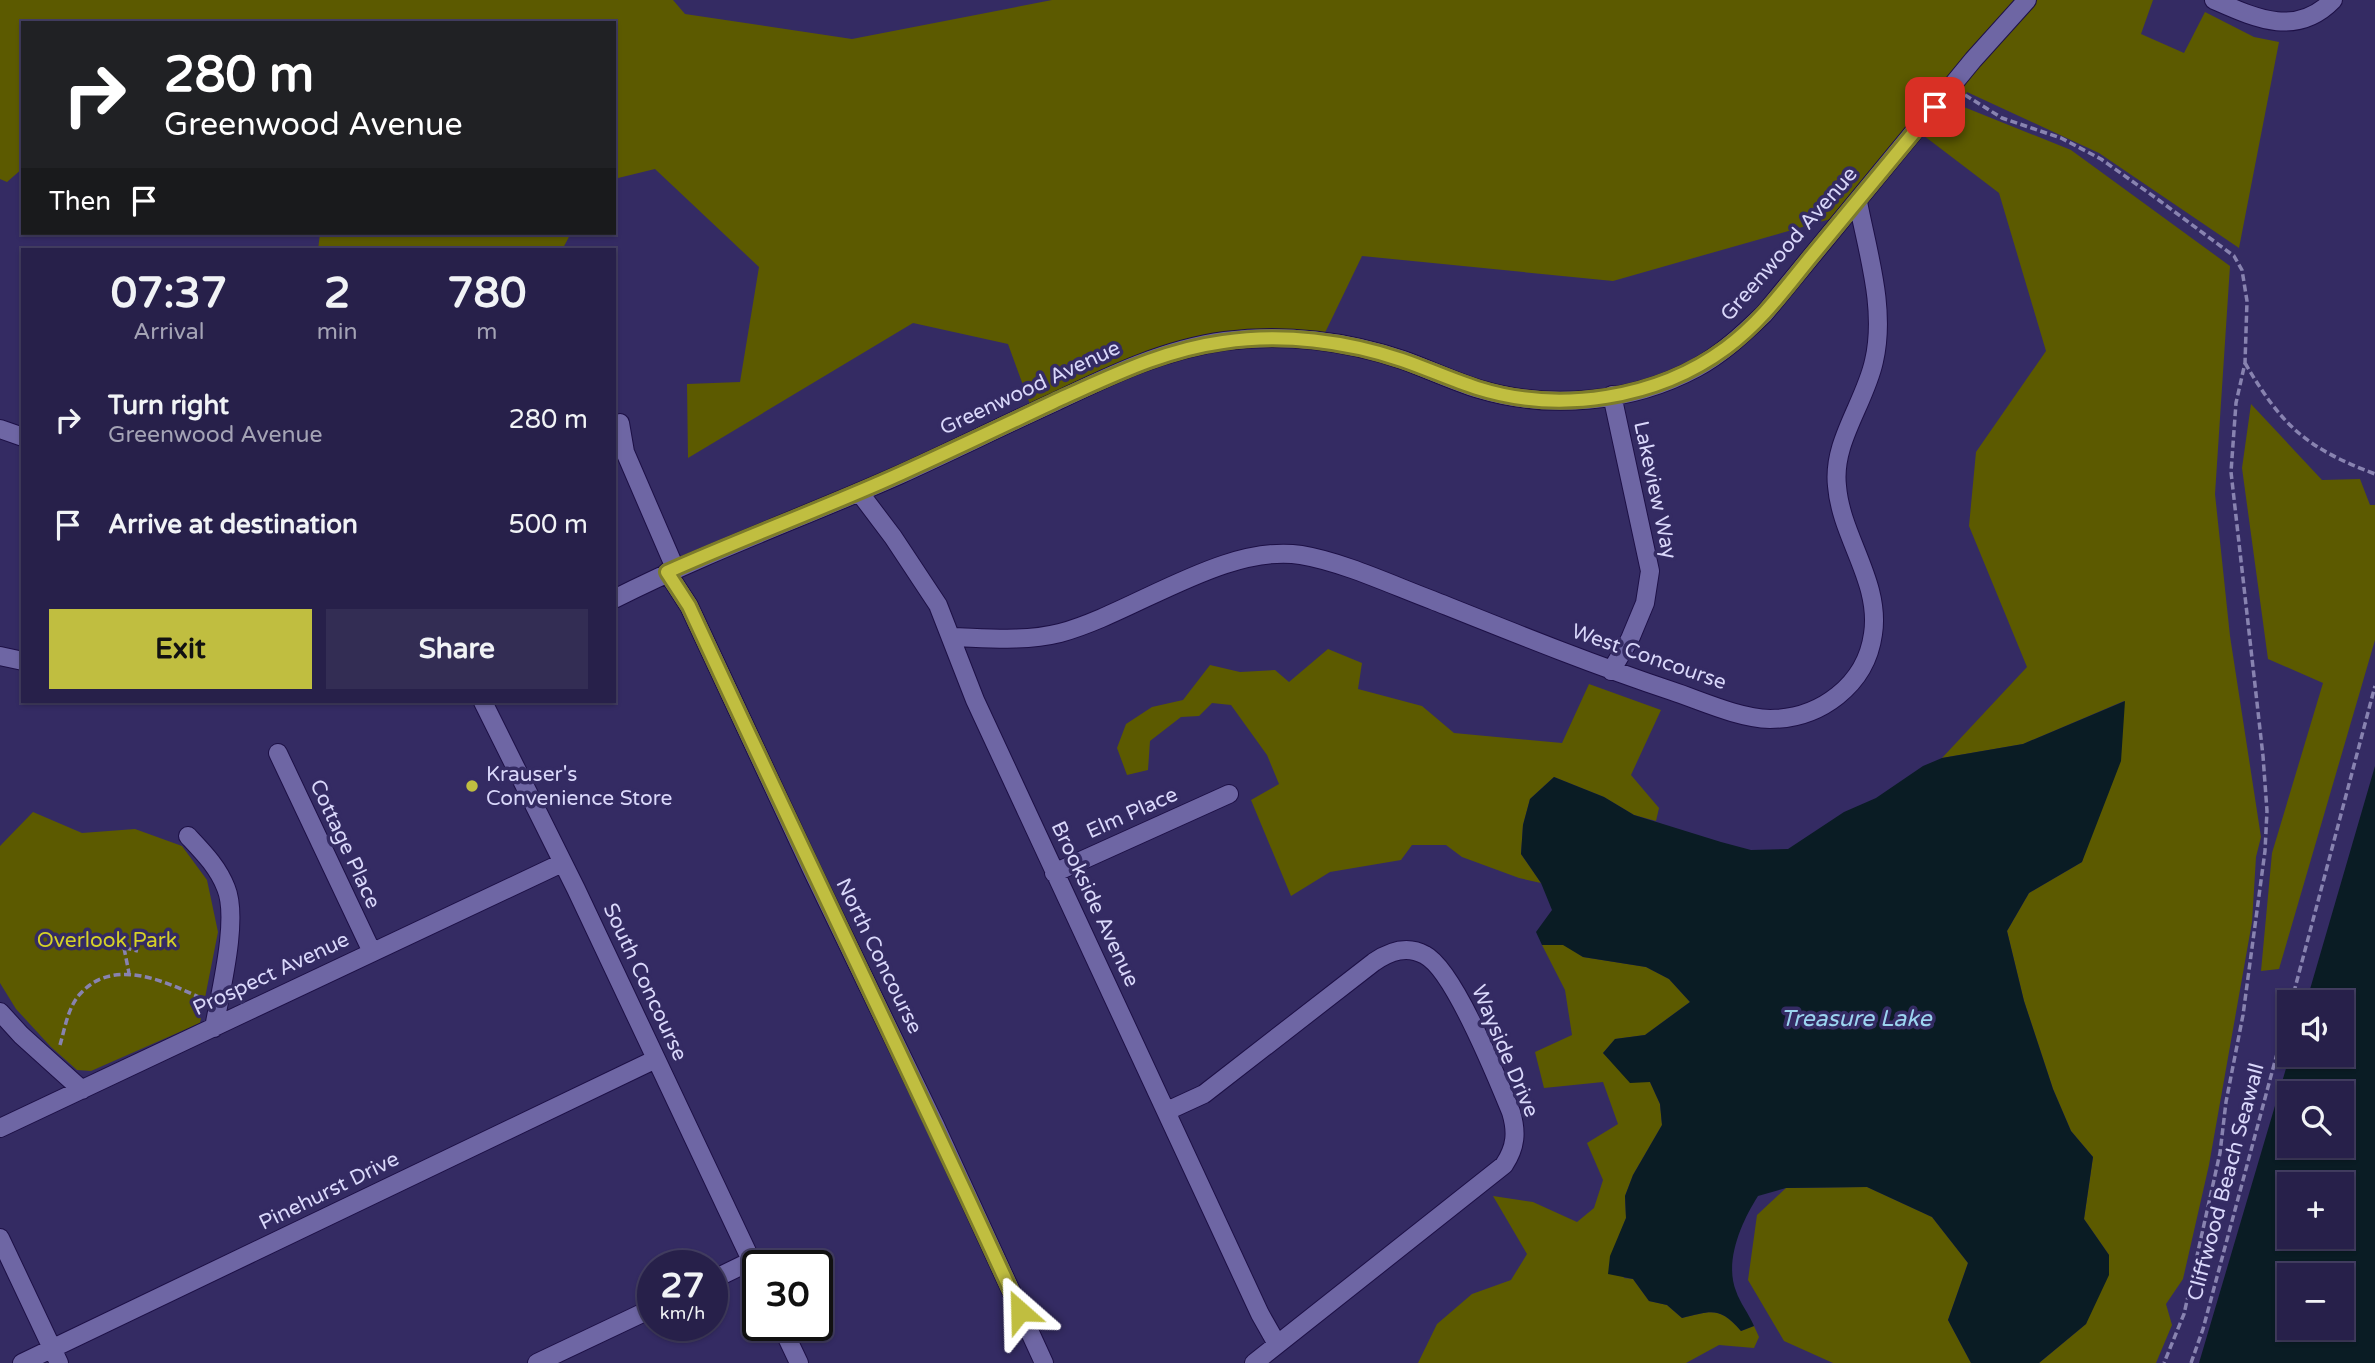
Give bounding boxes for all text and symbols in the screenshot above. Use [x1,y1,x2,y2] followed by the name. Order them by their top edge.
[164,46,314,105] text: 280 m
[49,49,140,140] icon: right
[1905,77,1965,137] pin
[1916,88,1954,126] icon: arrive
[164,106,463,144] text: Greenwood Avenue
[1715,162,1863,326] street label: Greenwood Avenue
[125,182,163,220] icon: arrive
[49,186,111,217] text: Then
[111,268,227,319] text: 07:37
[324,268,350,319] text: 2
[447,268,526,319] text: 780
[133,318,204,346] text: Arrival
[317,318,358,346] text: min
[476,318,497,346] text: m
[936,335,1124,441] street label: Greenwood Avenue
[108,390,229,421] text: Turn right
[49,401,87,439] icon: right
[508,404,588,435] text: 280 m
[1628,419,1682,561] street label: Lakeview Way
[108,421,323,449] text: Greenwood Avenue
[49,506,87,544] icon: arrive
[108,509,358,540] text: Arrive at destination
[508,509,588,540] text: 500 m
[49,609,312,689] button: Exit
[326,609,588,689] button: Share
[1568,619,1730,695] street label: West Concourse
[486,762,672,811] place label: Krauser's Convenience Store
[304,776,386,913] street label: Cottage Place
[464,778,480,794] marker: Krauser's Convenience Store
[1082,782,1182,844] street label: Elm Place
[1046,817,1144,991] street label: Brookside Avenue
[830,874,928,1038] street label: North Concourse
[597,899,693,1065] street label: South Concourse
[189,927,353,1021] street label: Prospect Avenue
[37,928,177,953] park label: Overlook Park
[1466,981,1544,1121] street label: Wayside Drive
[2277,990,2354,1340] map controls
[2277,990,2354,1067] button: sound
[1780,1005,1934,1033] water label: Treasure Lake
[2182,1061,2270,1303] street label: Cliffwood Beach Seawall
[2277,1081,2354,1158] button: search
[255,1146,403,1236] street label: Pinehurst Drive
[2277,1172,2354,1249] button: +
[742,1250,833,1341] speed limit sign: 30
[2277,1263,2354,1340] button: −
[661,1265,704,1307] text: 27
[983,1274,1057,1348] position arrow
[660,1302,705,1324] text: km/h

